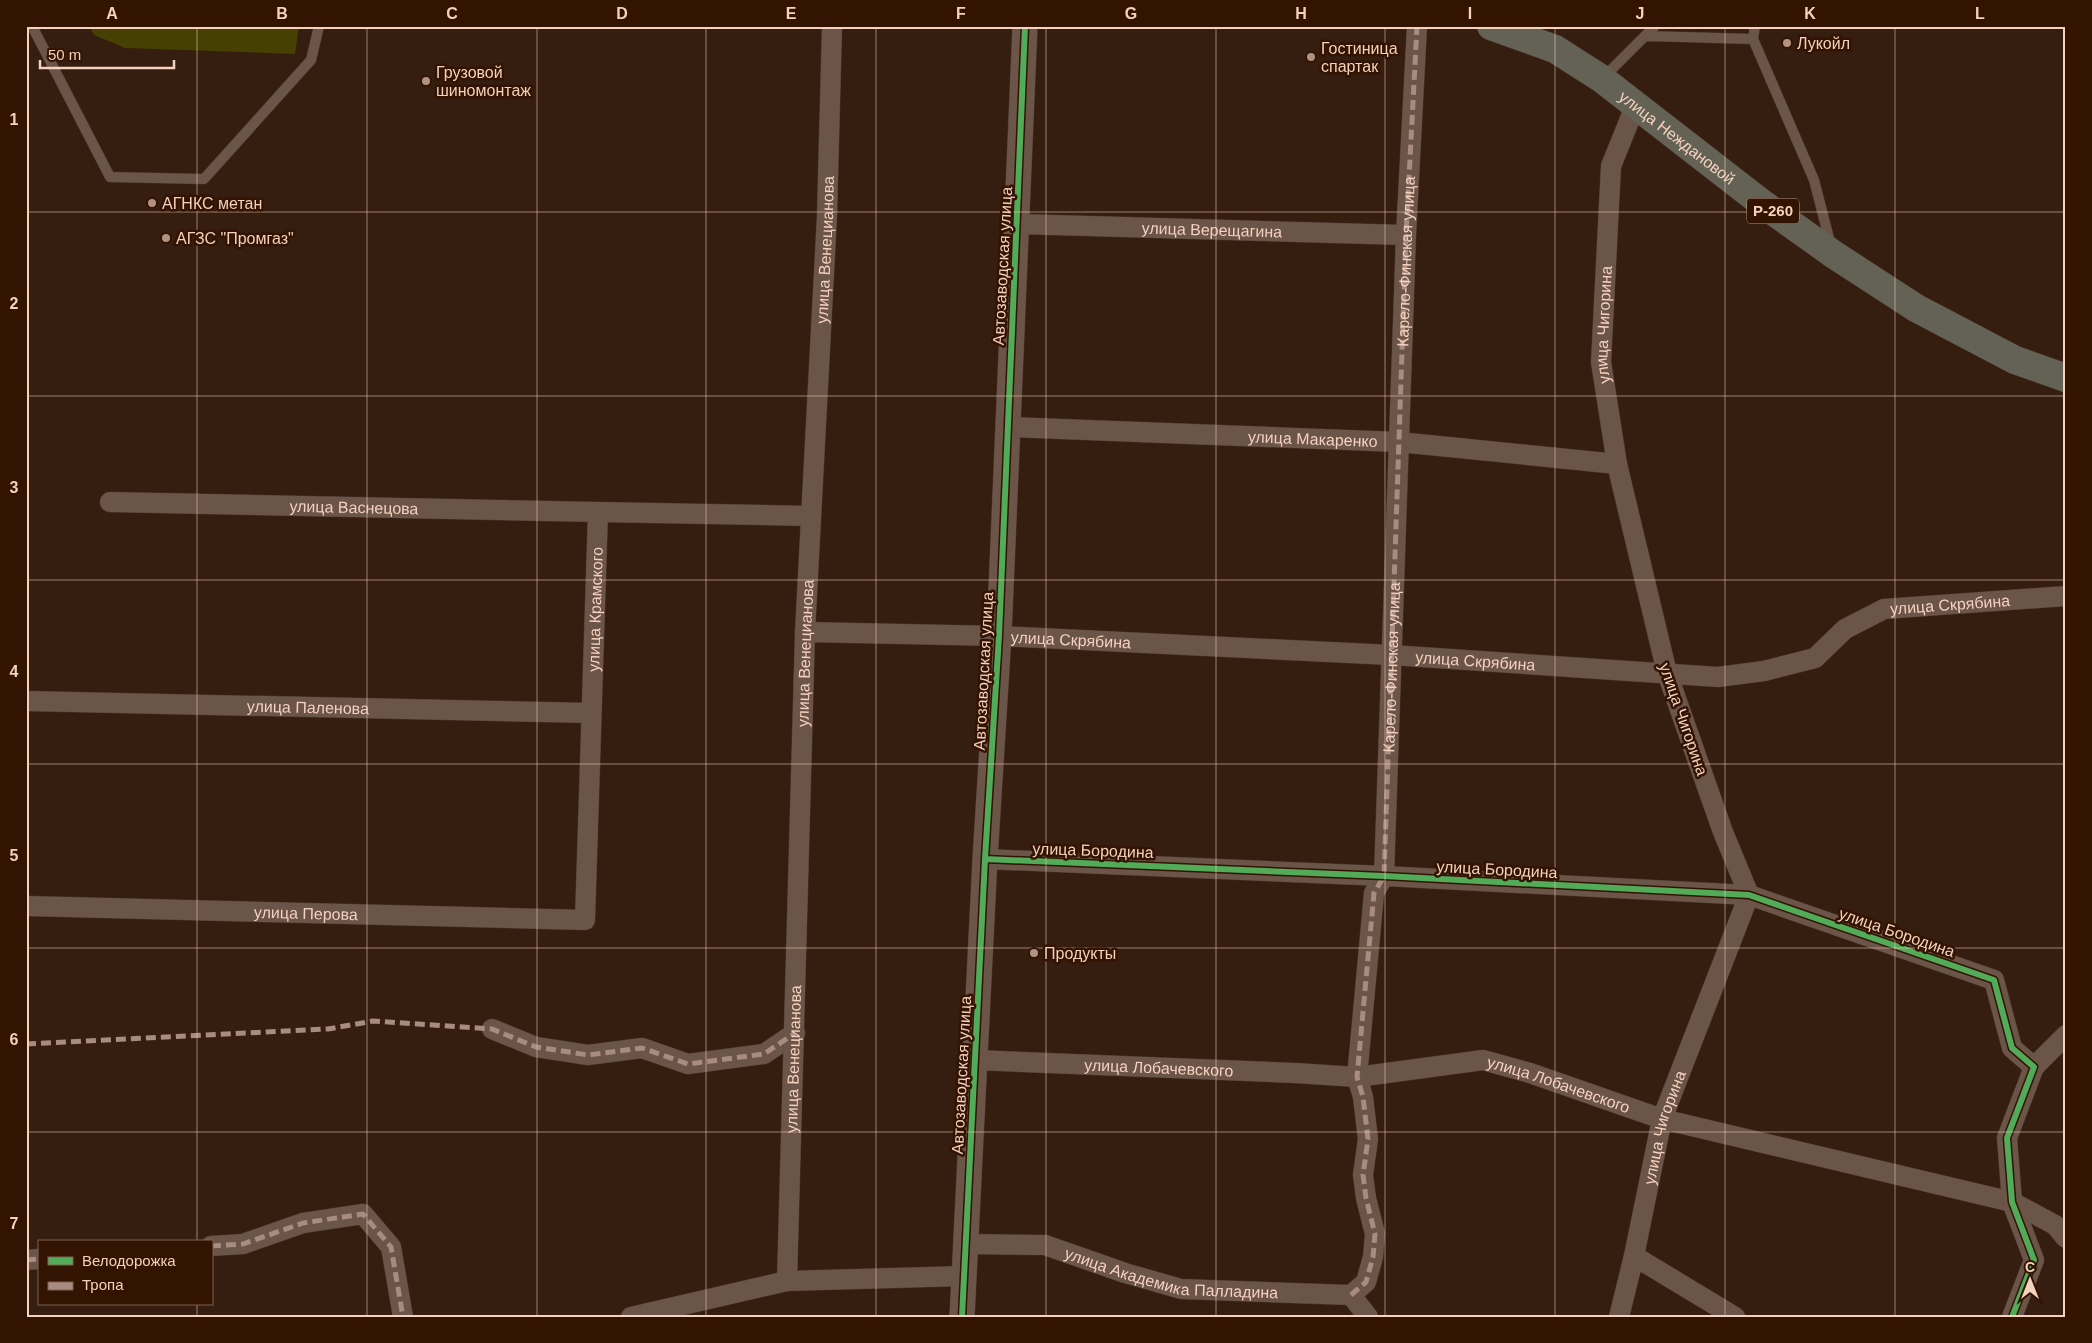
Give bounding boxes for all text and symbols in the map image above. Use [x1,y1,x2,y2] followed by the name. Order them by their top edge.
[106,5,118,22] text: A
[276,5,288,22] text: B
[446,5,458,22] text: C
[616,5,628,22] text: D
[786,5,797,22] text: E
[956,5,966,22] text: F
[1125,5,1137,22] text: G
[1295,5,1307,22] text: H
[1468,5,1472,22] text: I
[1636,5,1644,22] text: J
[1804,5,1816,22] text: K
[1975,5,1985,22] text: L
[1797,35,1850,52] place label: Лукойл
[1781,37,1793,49] marker: Лукойл
[40,38,174,70] scale bar
[1321,40,1398,75] place label: Гостиница спартак
[48,46,81,63] text: 50 m
[1305,51,1317,63] marker: Гостиница спартак
[436,64,531,99] place label: Грузовой шиномонтаж
[420,75,432,87] marker: Грузовой шиномонтаж
[1616,88,1738,188] street label: улица Неждановой
[10,111,19,128] text: 1
[813,176,837,324] street label: улица Венецианова
[1394,176,1418,347] street label: Карело-Финская улица
[990,186,1015,346] street label: Автозаводская улица
[162,195,262,212] place label: АГНКС метан
[146,197,158,209] marker: АГНКС метан
[1747,198,1799,224] road number: Р-260
[1141,220,1282,240] street label: улица Верещагина
[176,230,294,247] place label: АГЗС "Промгаз"
[160,232,172,244] marker: АГЗС "Промгаз"
[1592,265,1615,385] street label: улица Чигорина
[10,295,19,312] text: 2
[1248,428,1378,450] street label: улица Макаренко
[10,479,19,496] text: 3
[289,498,419,517] street label: улица Васнецова
[585,546,606,672] street label: улица Крамского
[794,579,817,727] street label: улица Венецианова
[1380,582,1403,753] street label: Карело-Финская улица
[971,591,996,751] street label: Автозаводская улица
[1889,592,2011,618] street label: улица Скрябина
[1010,629,1131,651] street label: улица Скрябина
[1415,649,1536,674] street label: улица Скрябина
[1656,661,1711,778] street label: улица Чигорина
[10,663,19,680] text: 4
[247,698,369,717] street label: улица Паленова
[1032,840,1154,861] street label: улица Бородина
[10,847,19,864] text: 5
[1436,858,1558,881] street label: улица Бородина
[254,904,358,923] street label: улица Перова
[1837,905,1957,960] street label: улица Бородина
[1044,945,1116,962] place label: Продукты
[1028,947,1040,959] marker: Продукты
[783,985,804,1133] street label: улица Венецианова
[949,995,974,1155] street label: Автозаводская улица
[10,1031,19,1048] text: 6
[1485,1054,1632,1116] street label: улица Лобачевского
[1084,1056,1234,1079] street label: улица Лобачевского
[1641,1068,1689,1186] street label: улица Чигорина
[10,1215,19,1232] text: 7
[38,1240,212,1306] legend
[1063,1245,1278,1301] street label: улица Академика Палладина
[82,1252,176,1269] text: Велодорожка
[2004,1256,2054,1306] north arrow
[2025,1259,2035,1275] text: С
[82,1276,124,1293] text: Тропа

